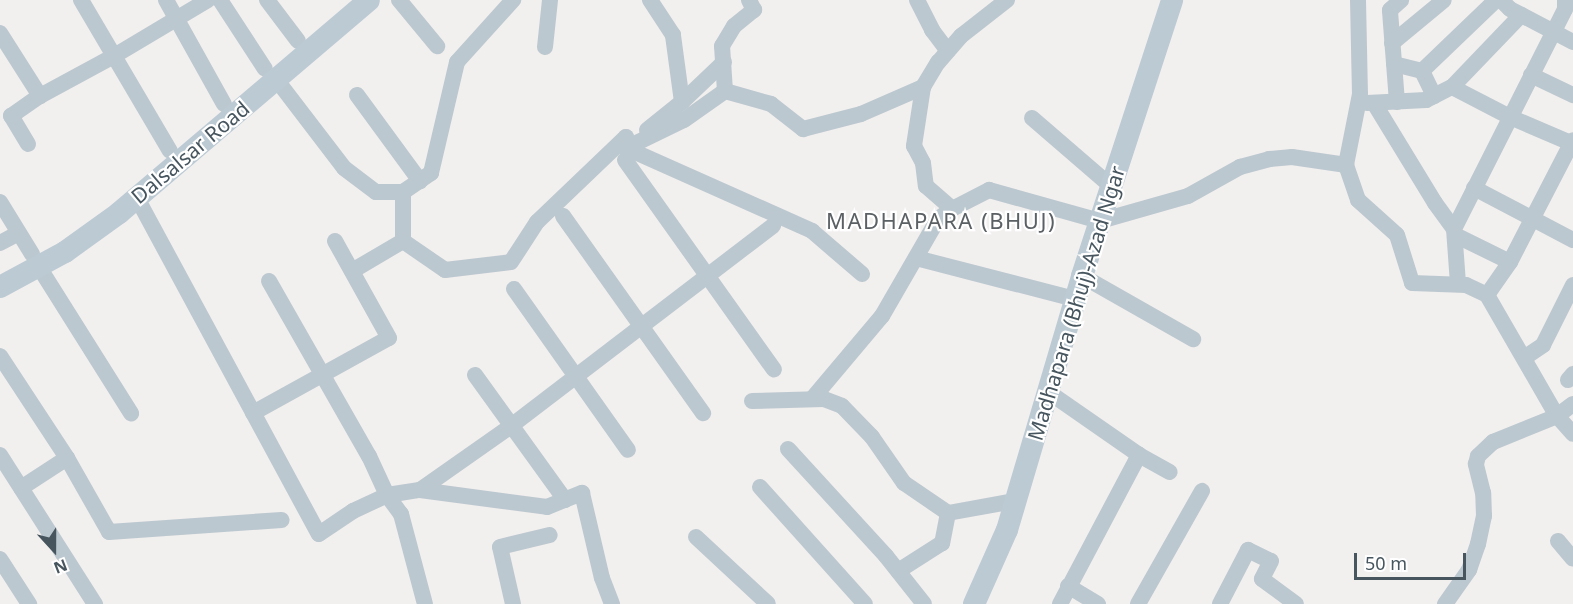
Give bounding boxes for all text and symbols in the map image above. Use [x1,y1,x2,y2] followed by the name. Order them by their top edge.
[126,95,254,209] street label: Dalsalsar Road
[1022,163,1130,443] street label: Madhapara (Bhuj)-Azad Ngar
[826,208,1056,234] district label: MADHAPARA (BHUJ)
[24,520,84,580] north arrow
[1357,541,1470,579] scale bar
[1365,551,1407,575] text: 50 m
[50,554,70,579] text: N

